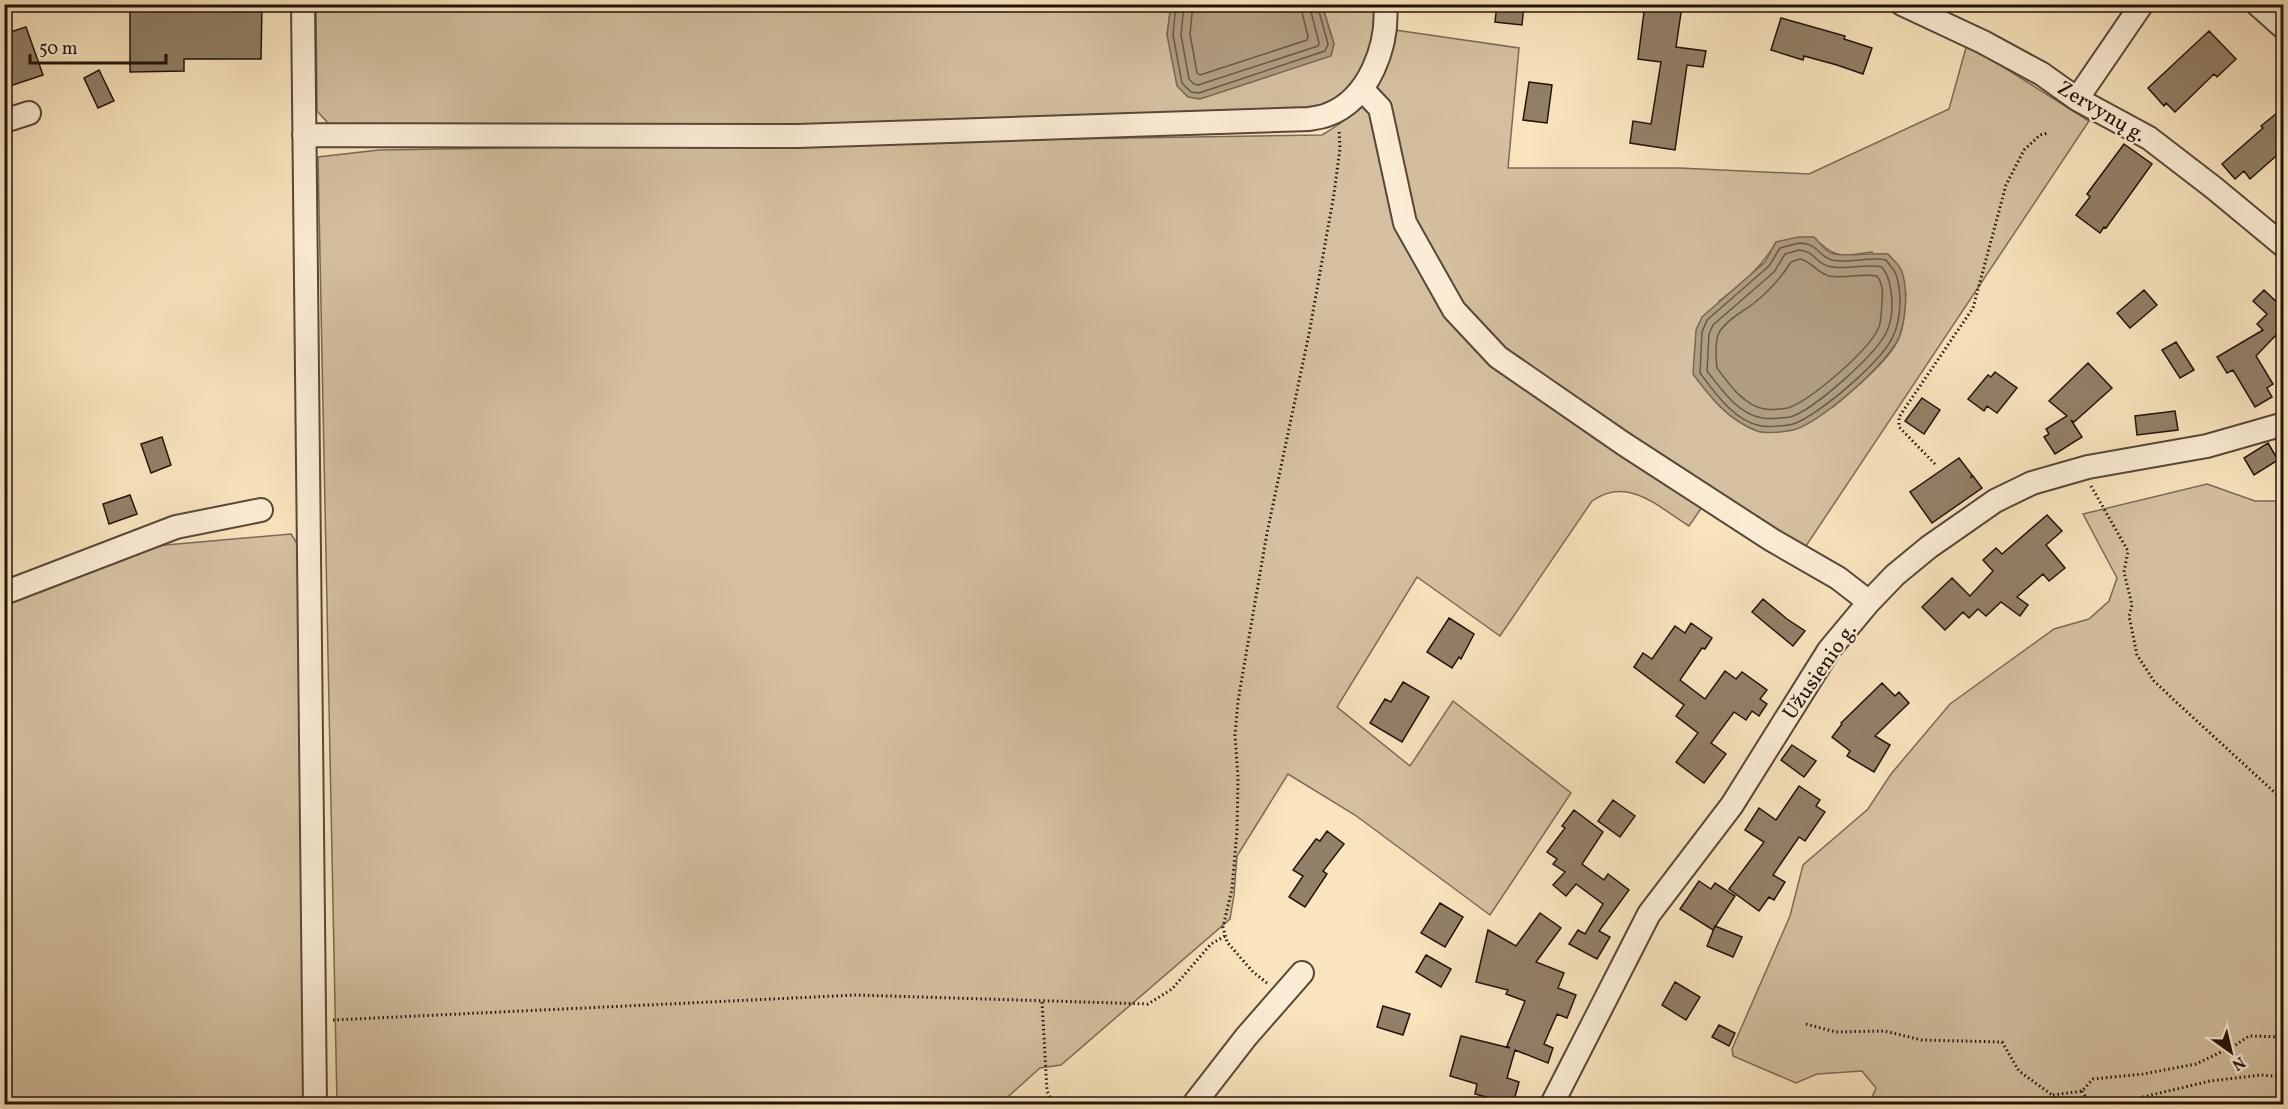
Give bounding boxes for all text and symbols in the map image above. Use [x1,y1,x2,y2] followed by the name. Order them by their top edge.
[30,27,166,65] scale bar
[39,37,78,62] text: 50 m
[2051,74,2151,150] street label: Zervynų g.
[1776,618,1864,726] street label: Užusienio g.
[2201,1022,2261,1082] north arrow
[2227,1050,2249,1075] text: N

